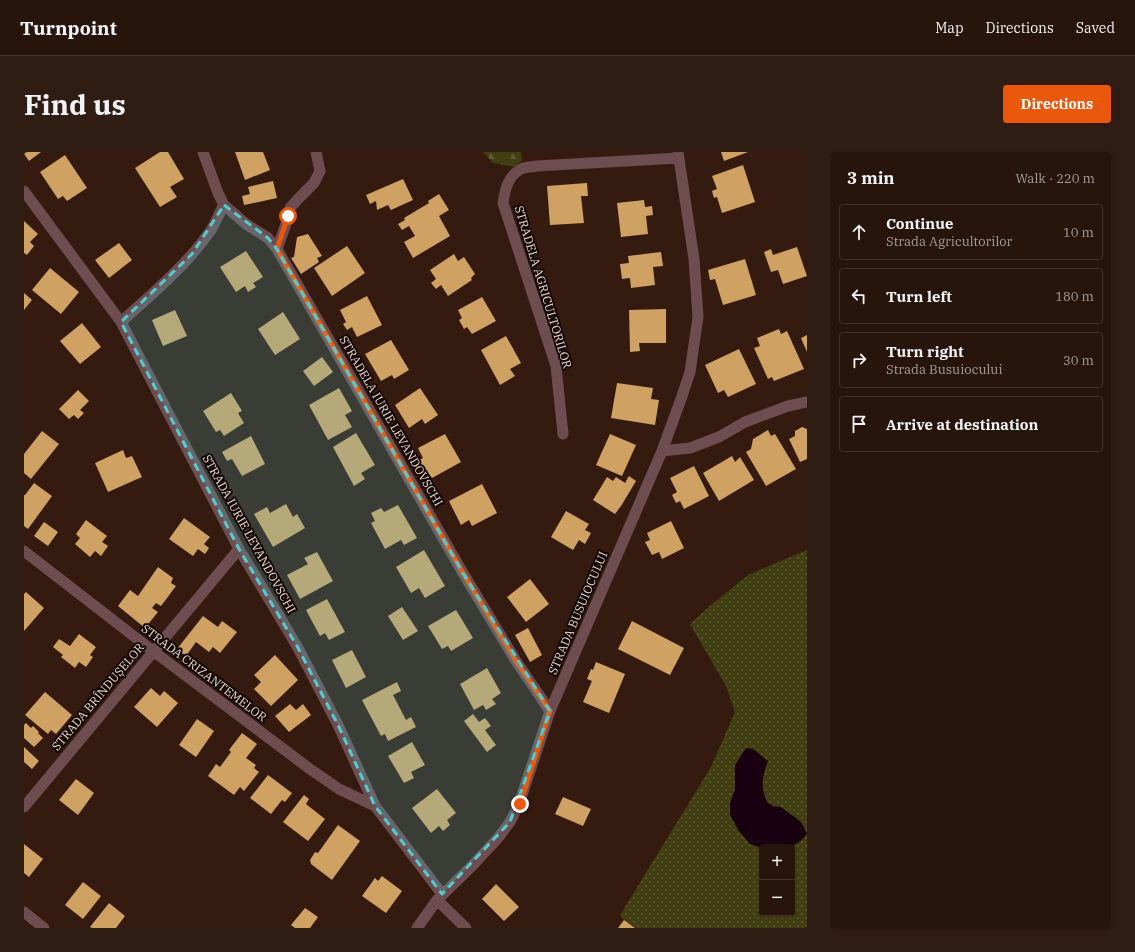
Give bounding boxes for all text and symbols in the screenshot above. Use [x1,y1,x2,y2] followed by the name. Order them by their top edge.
[20,16,117,40] text: Turnpoint
[935,19,964,37] text: Map
[986,19,1054,37] text: Directions
[1076,19,1115,37] text: Saved
[1003,85,1111,123] button: Directions
[24,86,126,123] text: Find us
[847,167,895,189] text: 3 min
[1016,170,1095,187] text: Walk · 220 m
[512,204,575,370] street label: STRADELA AGRICULTORILOR
[279,207,297,225] route start
[886,214,953,233] text: Continue
[848,221,870,243] icon: ahead
[1063,224,1094,241] text: 10 m
[886,233,1012,250] text: Strada Agricultorilor
[848,285,870,307] icon: left
[886,287,952,306] text: Turn left
[1055,288,1094,305] text: 180 m
[336,333,446,509] street label: STRADELA IURIE LEVANDOVSCHI
[886,342,964,361] text: Turn right
[848,349,870,371] icon: right
[1063,352,1094,369] text: 30 m
[886,361,1002,378] text: Strada Busuiocului
[848,413,870,435] icon: arrive
[886,415,1038,434] text: Arrive at destination
[200,452,299,616] street label: STRADA IURIE LEVANDOVSCHI
[545,549,610,677] street label: STRADA BUSUIOCULUI
[139,621,270,725] street label: STRADA CRIZANTEMELOR
[48,640,147,753] street label: STRADA BRÎNDUȘELOR
[511,795,529,813] route end
[759,844,795,916] map controls
[759,844,795,880] button: +
[759,880,795,916] button: −

